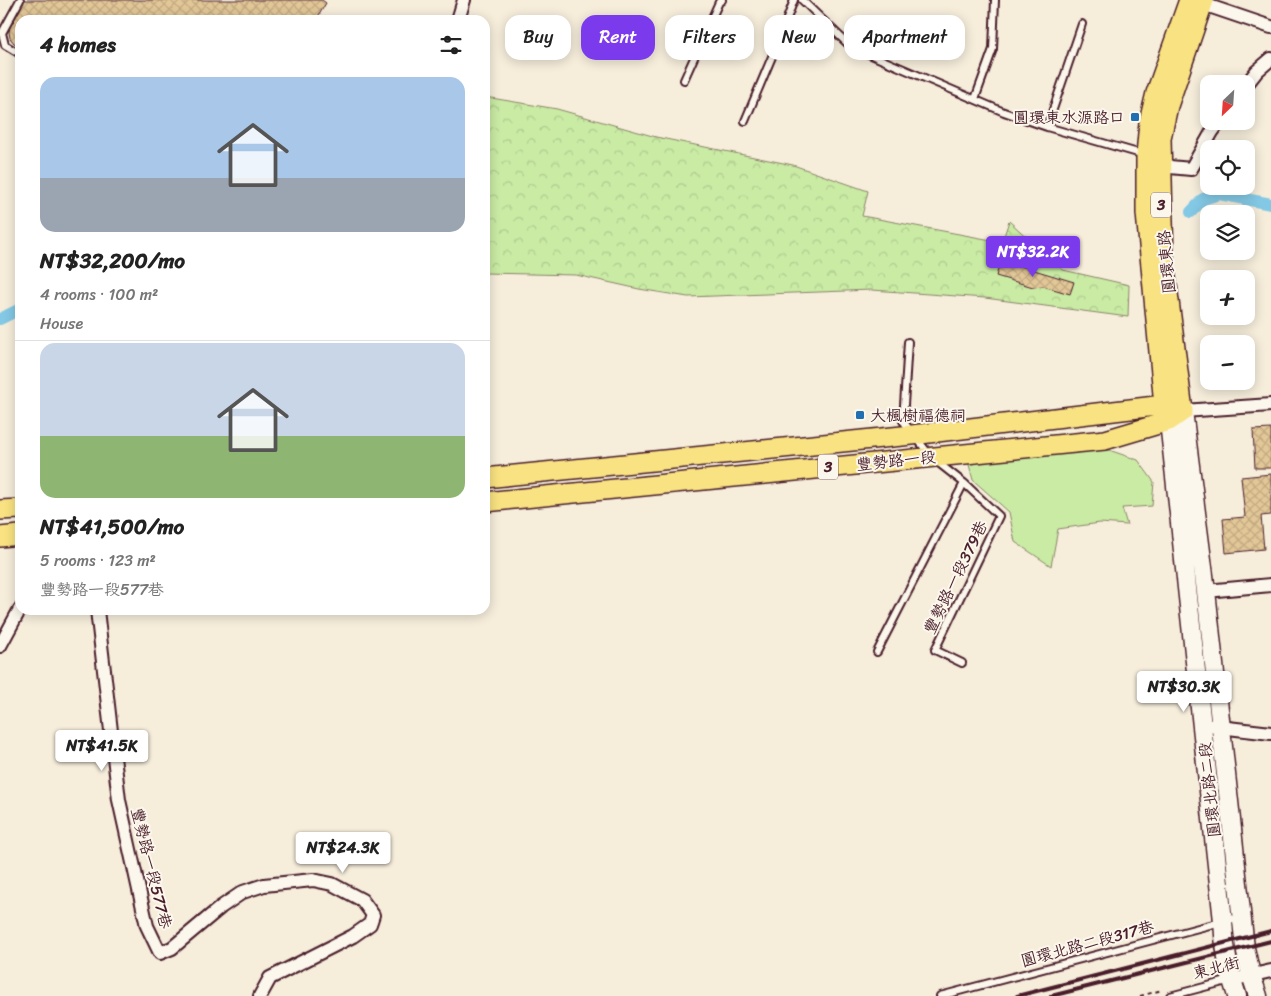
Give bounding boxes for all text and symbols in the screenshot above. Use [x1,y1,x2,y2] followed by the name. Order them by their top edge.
[505,15,571,60] chip: Buy
[581,15,655,60] chip: Rent
[665,15,754,60] chip: Filters
[764,15,834,60] chip: New
[844,15,965,60] chip: Apartment
[40,26,116,64] text: 4 homes
[437,31,465,59] icon: filters
[1200,75,1255,130] north arrow
[1200,75,1255,390] map controls
[1013,103,1125,132] place label: 圓環東水源路口
[208,110,298,200] icon: home
[1129,111,1141,123] marker: 圓環東水源路口
[1200,140,1255,195] button: locate
[1151,192,1171,218] road number: 3
[1200,205,1255,260] button: layers
[1149,229,1184,295] street label: 圓環東路
[981,236,1085,278] pin: NT$32.2K
[997,237,1069,266] text: NT$32.2K
[40,242,185,280] text: NT$32,200/mo
[1200,270,1255,325] button: +
[40,280,158,309] text: 4 rooms · 100 m²
[40,309,83,338] text: House
[1200,335,1255,390] button: −
[208,375,298,465] icon: home
[870,401,966,430] place label: 大楓樹福德祠
[854,409,866,421] marker: 大楓樹福德祠
[855,442,937,479] street label: 豐勢路一段
[818,454,838,480] road number: 3
[40,508,184,546] text: NT$41,500/mo
[915,515,996,639] street label: 豐勢路一段379巷
[40,546,156,575] text: 5 rooms · 123 m²
[40,575,164,604] text: 豐勢路一段577巷
[1132,670,1236,713] pin: NT$30.3K
[1148,672,1220,701] text: NT$30.3K
[50,730,154,772] pin: NT$41.5K
[66,731,138,760] text: NT$41.5K
[1190,741,1229,839] street label: 圓環北路二段
[122,804,181,932] street label: 豐勢路一段577巷
[291,832,395,874] pin: NT$24.3K
[307,833,379,862] text: NT$24.3K
[1017,912,1157,975] street label: 圓環北路二段317巷
[1189,948,1243,987] street label: 東北街

